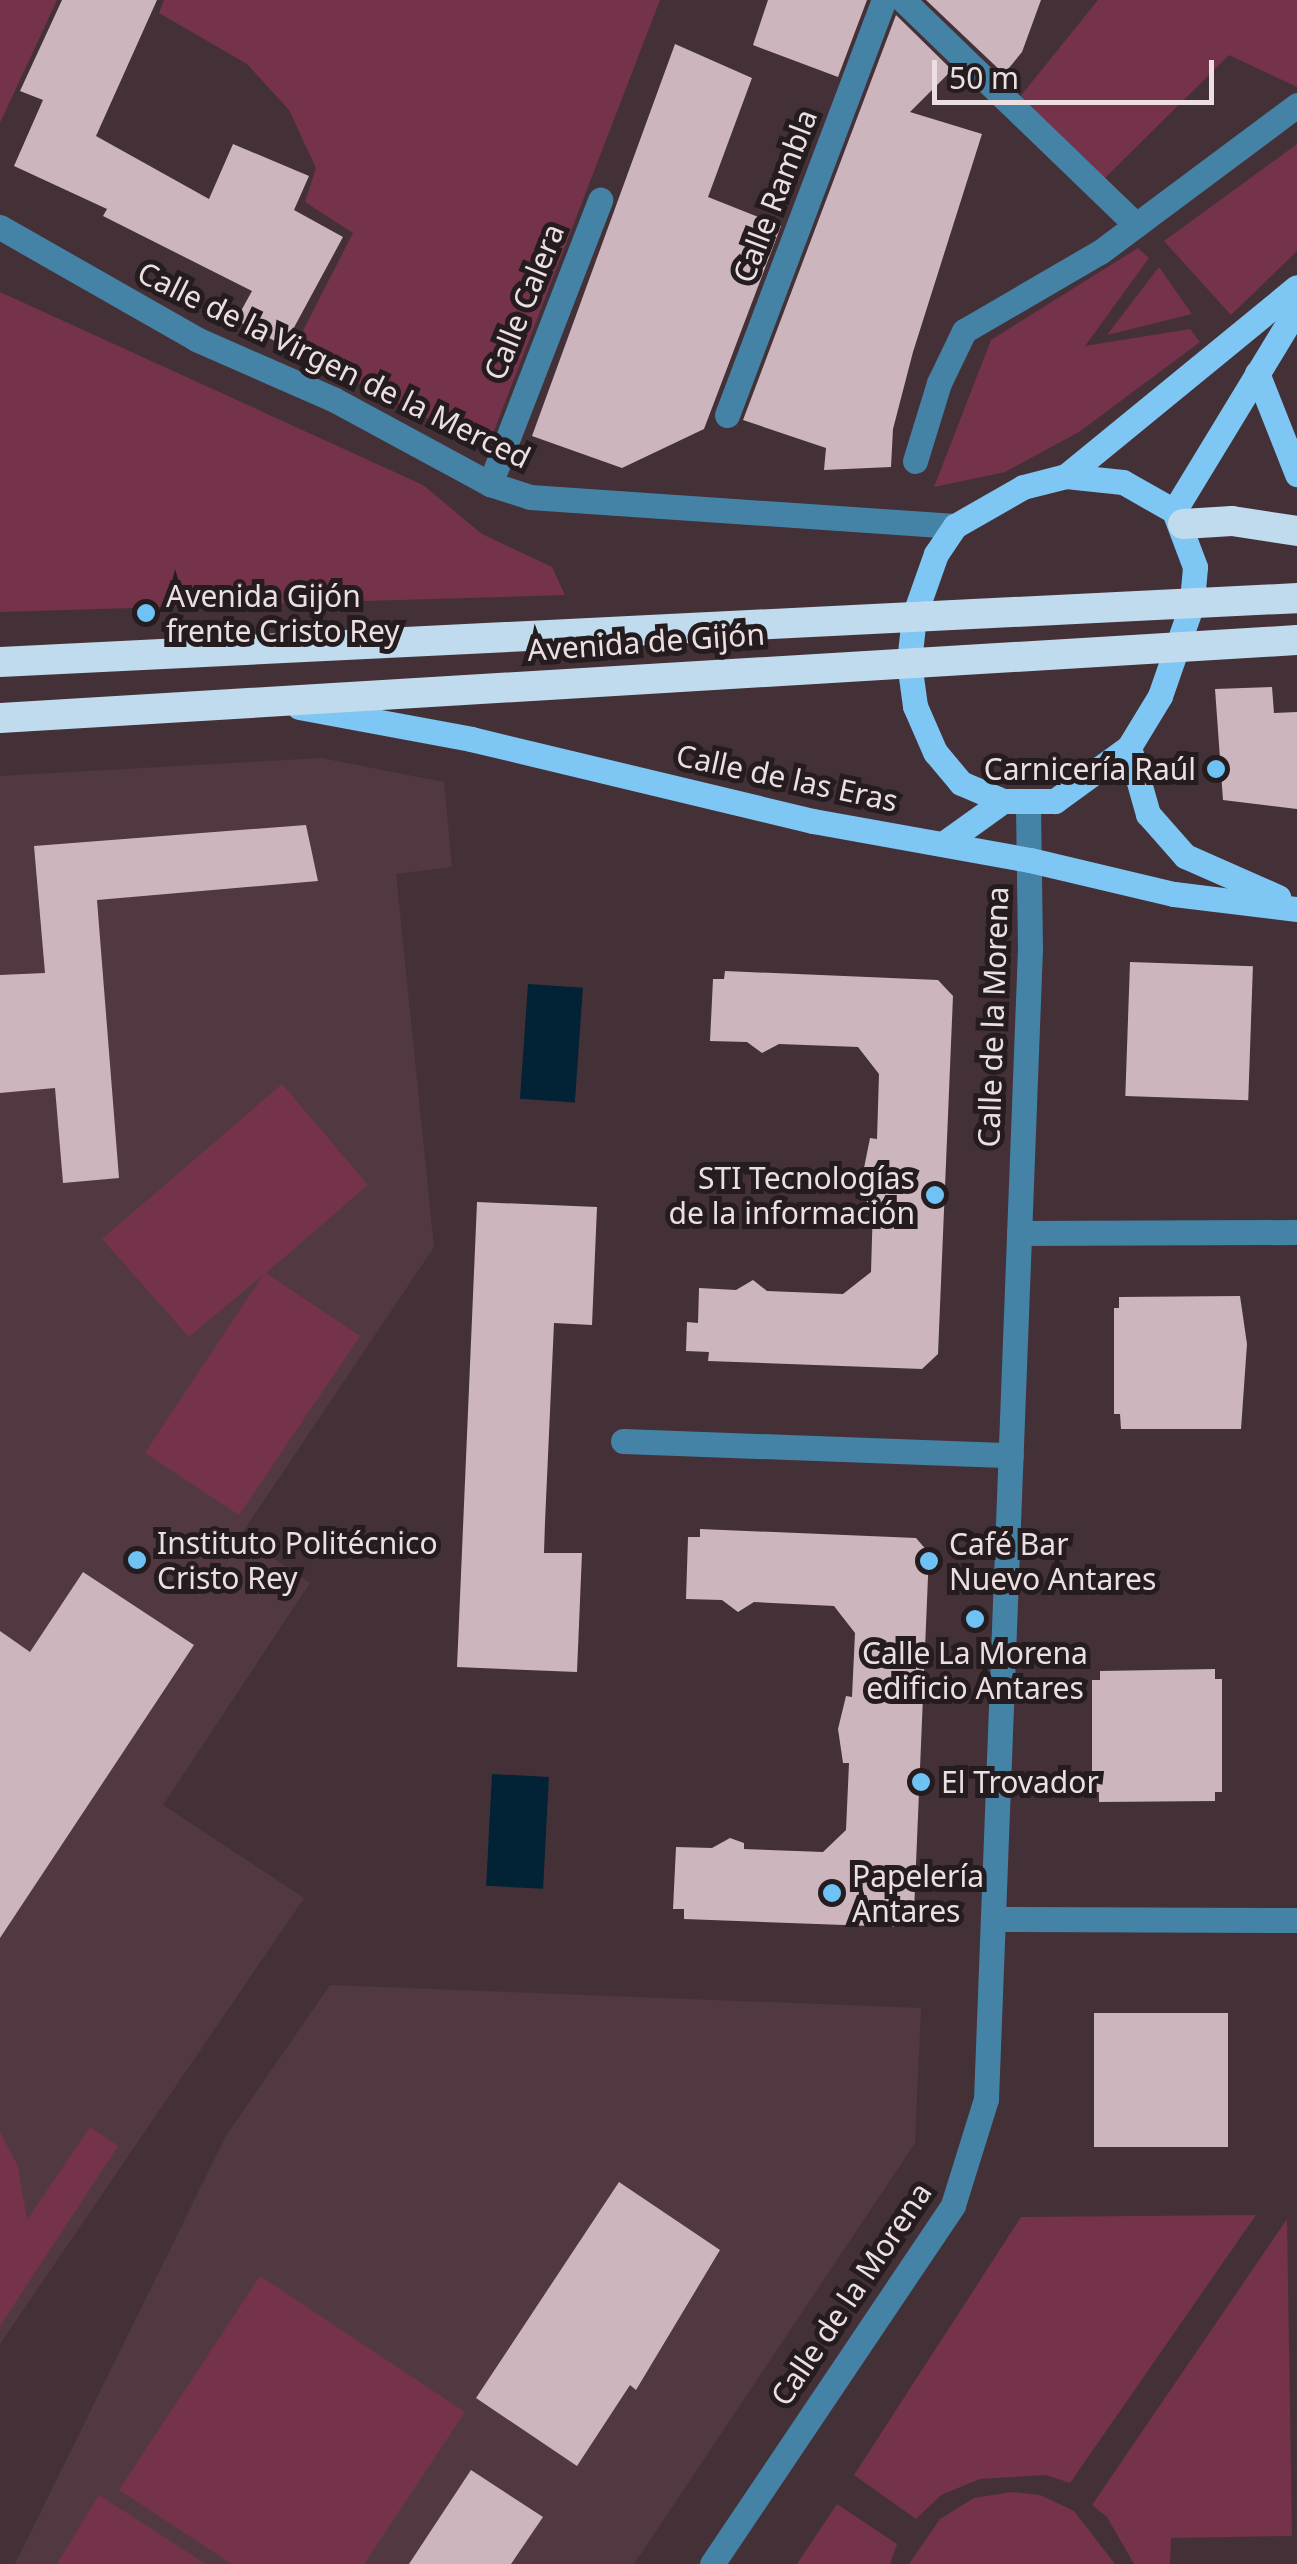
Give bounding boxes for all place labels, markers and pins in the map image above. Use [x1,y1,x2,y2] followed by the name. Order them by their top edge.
[166,578,400,648] place label: Avenida Gijón frente Cristo Rey
[135,602,157,624] marker: Avenida Gijón frente Cristo Rey
[984,751,1196,787] place label: Carnicería Raúl
[1205,758,1227,780] marker: Carnicería Raúl
[669,1160,915,1230] place label: STI Tecnologías de la información
[924,1184,946,1206] marker: STI Tecnologías de la información
[157,1525,438,1596] place label: Instituto Politécnico Cristo Rey
[949,1526,1156,1596] place label: Café Bar Nuevo Antares
[126,1549,148,1571] marker: Instituto Politécnico Cristo Rey
[918,1550,940,1572] marker: Café Bar Nuevo Antares
[964,1608,986,1630] marker: Calle La Morena edificio Antares
[862,1635,1088,1706] place label: Calle La Morena edificio Antares
[941,1764,1099,1800] place label: El Trovador
[910,1771,932,1793] marker: El Trovador
[852,1858,984,1928] place label: Papelería Antares
[821,1882,843,1904] marker: Papelería Antares

